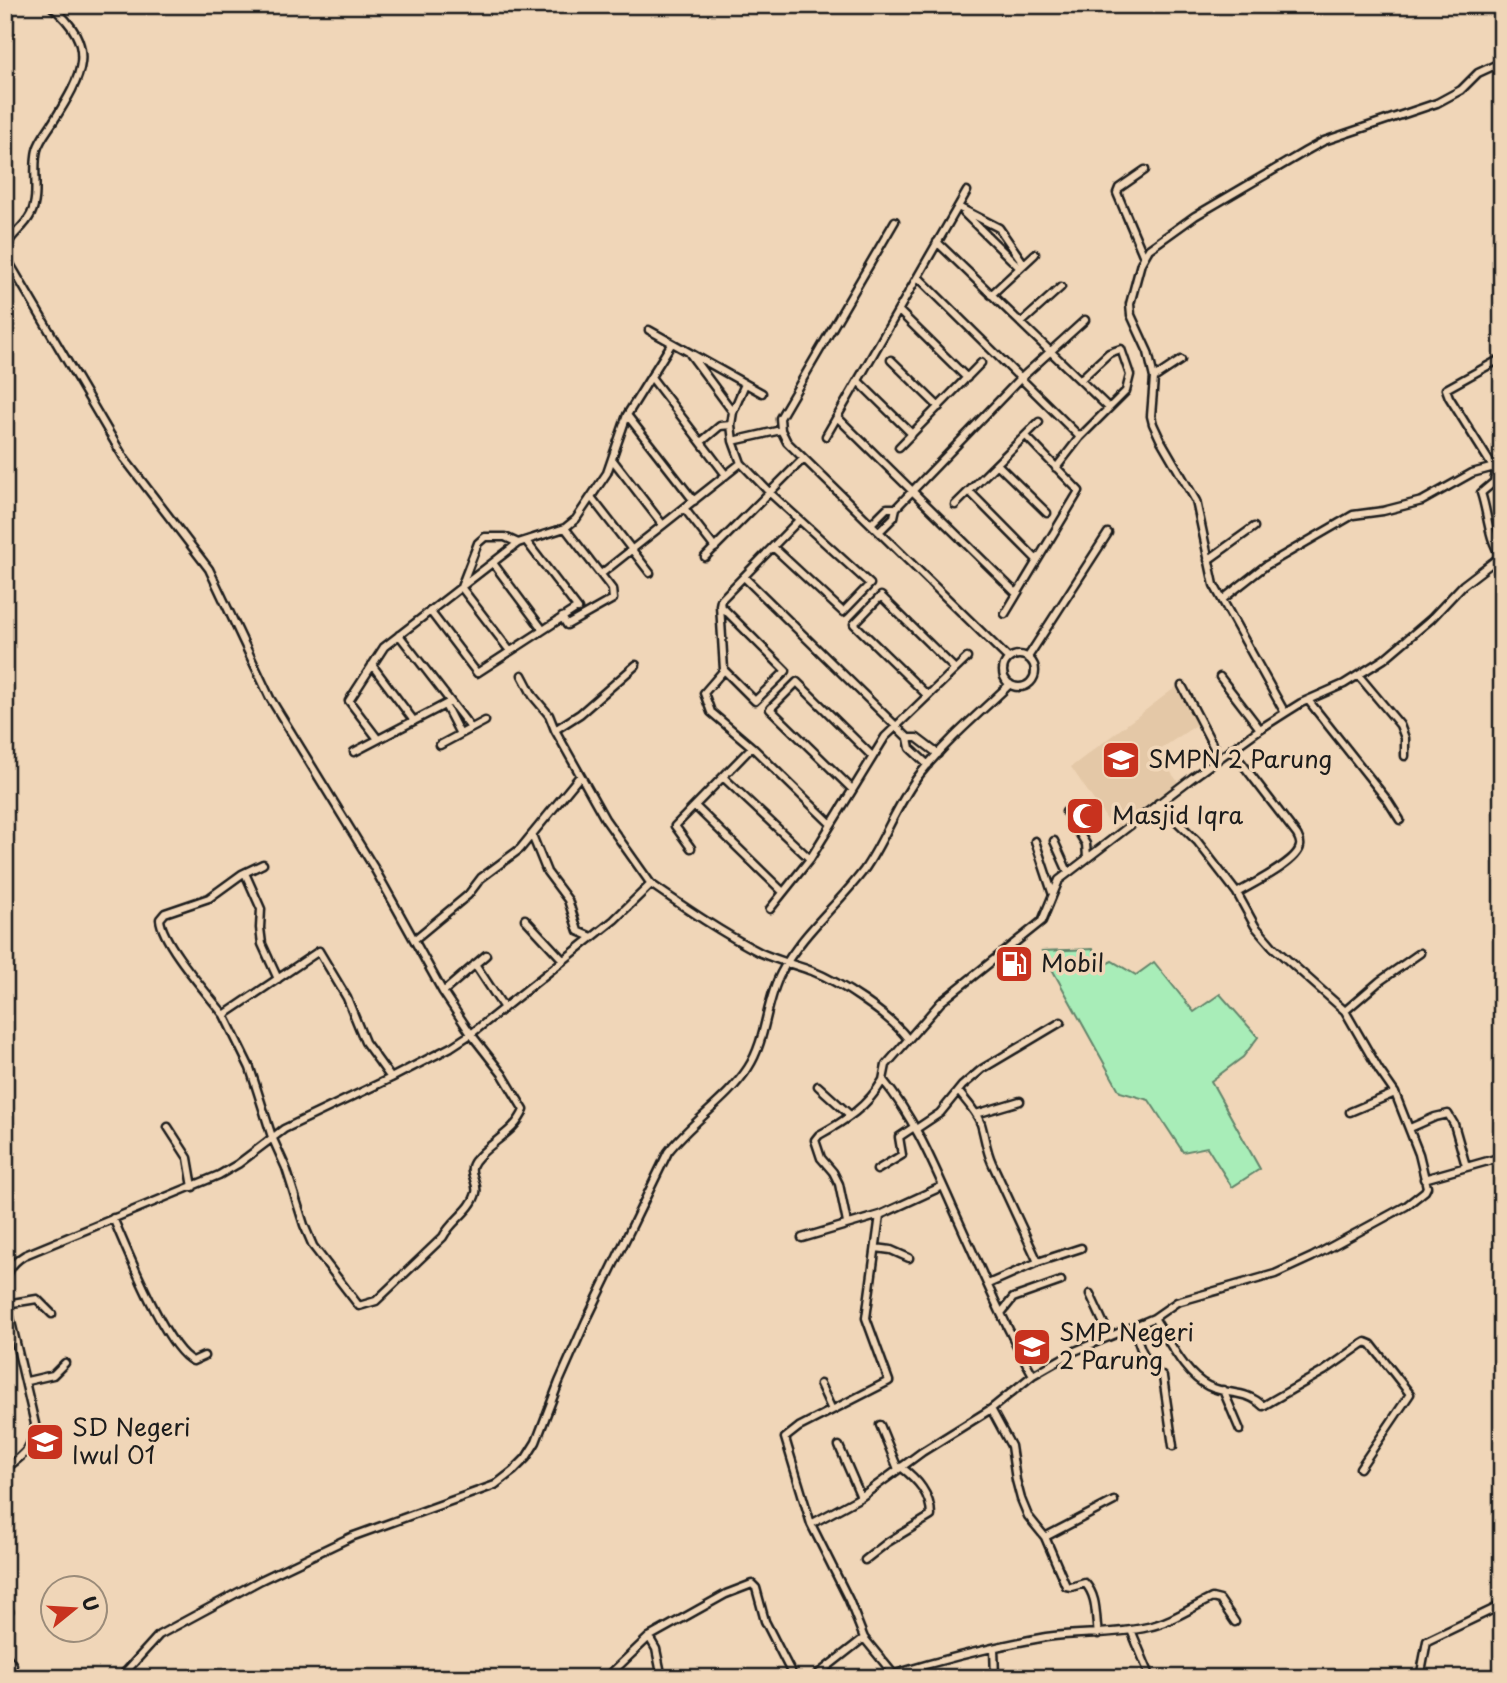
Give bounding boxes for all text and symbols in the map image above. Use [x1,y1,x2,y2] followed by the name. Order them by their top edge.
[1100,739,1142,781] school or university icon: SMPN 2 Parung
[1148,740,1332,776] place label: SMPN 2 Parung
[1064,795,1106,837] mosque icon: Masjid Iqra
[1112,796,1243,832] place label: Masjid Iqra
[993,943,1035,985] fuel station icon: Mobil
[1041,944,1104,980] place label: Mobil
[1059,1313,1194,1377] place label: SMP Negeri 2 Parung
[1011,1326,1053,1368] school or university icon: SMP Negeri 2 Parung
[72,1408,191,1472] place label: SD Negeri Iwul 01
[24,1421,66,1463] school or university icon: SD Negeri Iwul 01
[38,1574,108,1644] north arrow
[76,1592,107,1615] text: U

